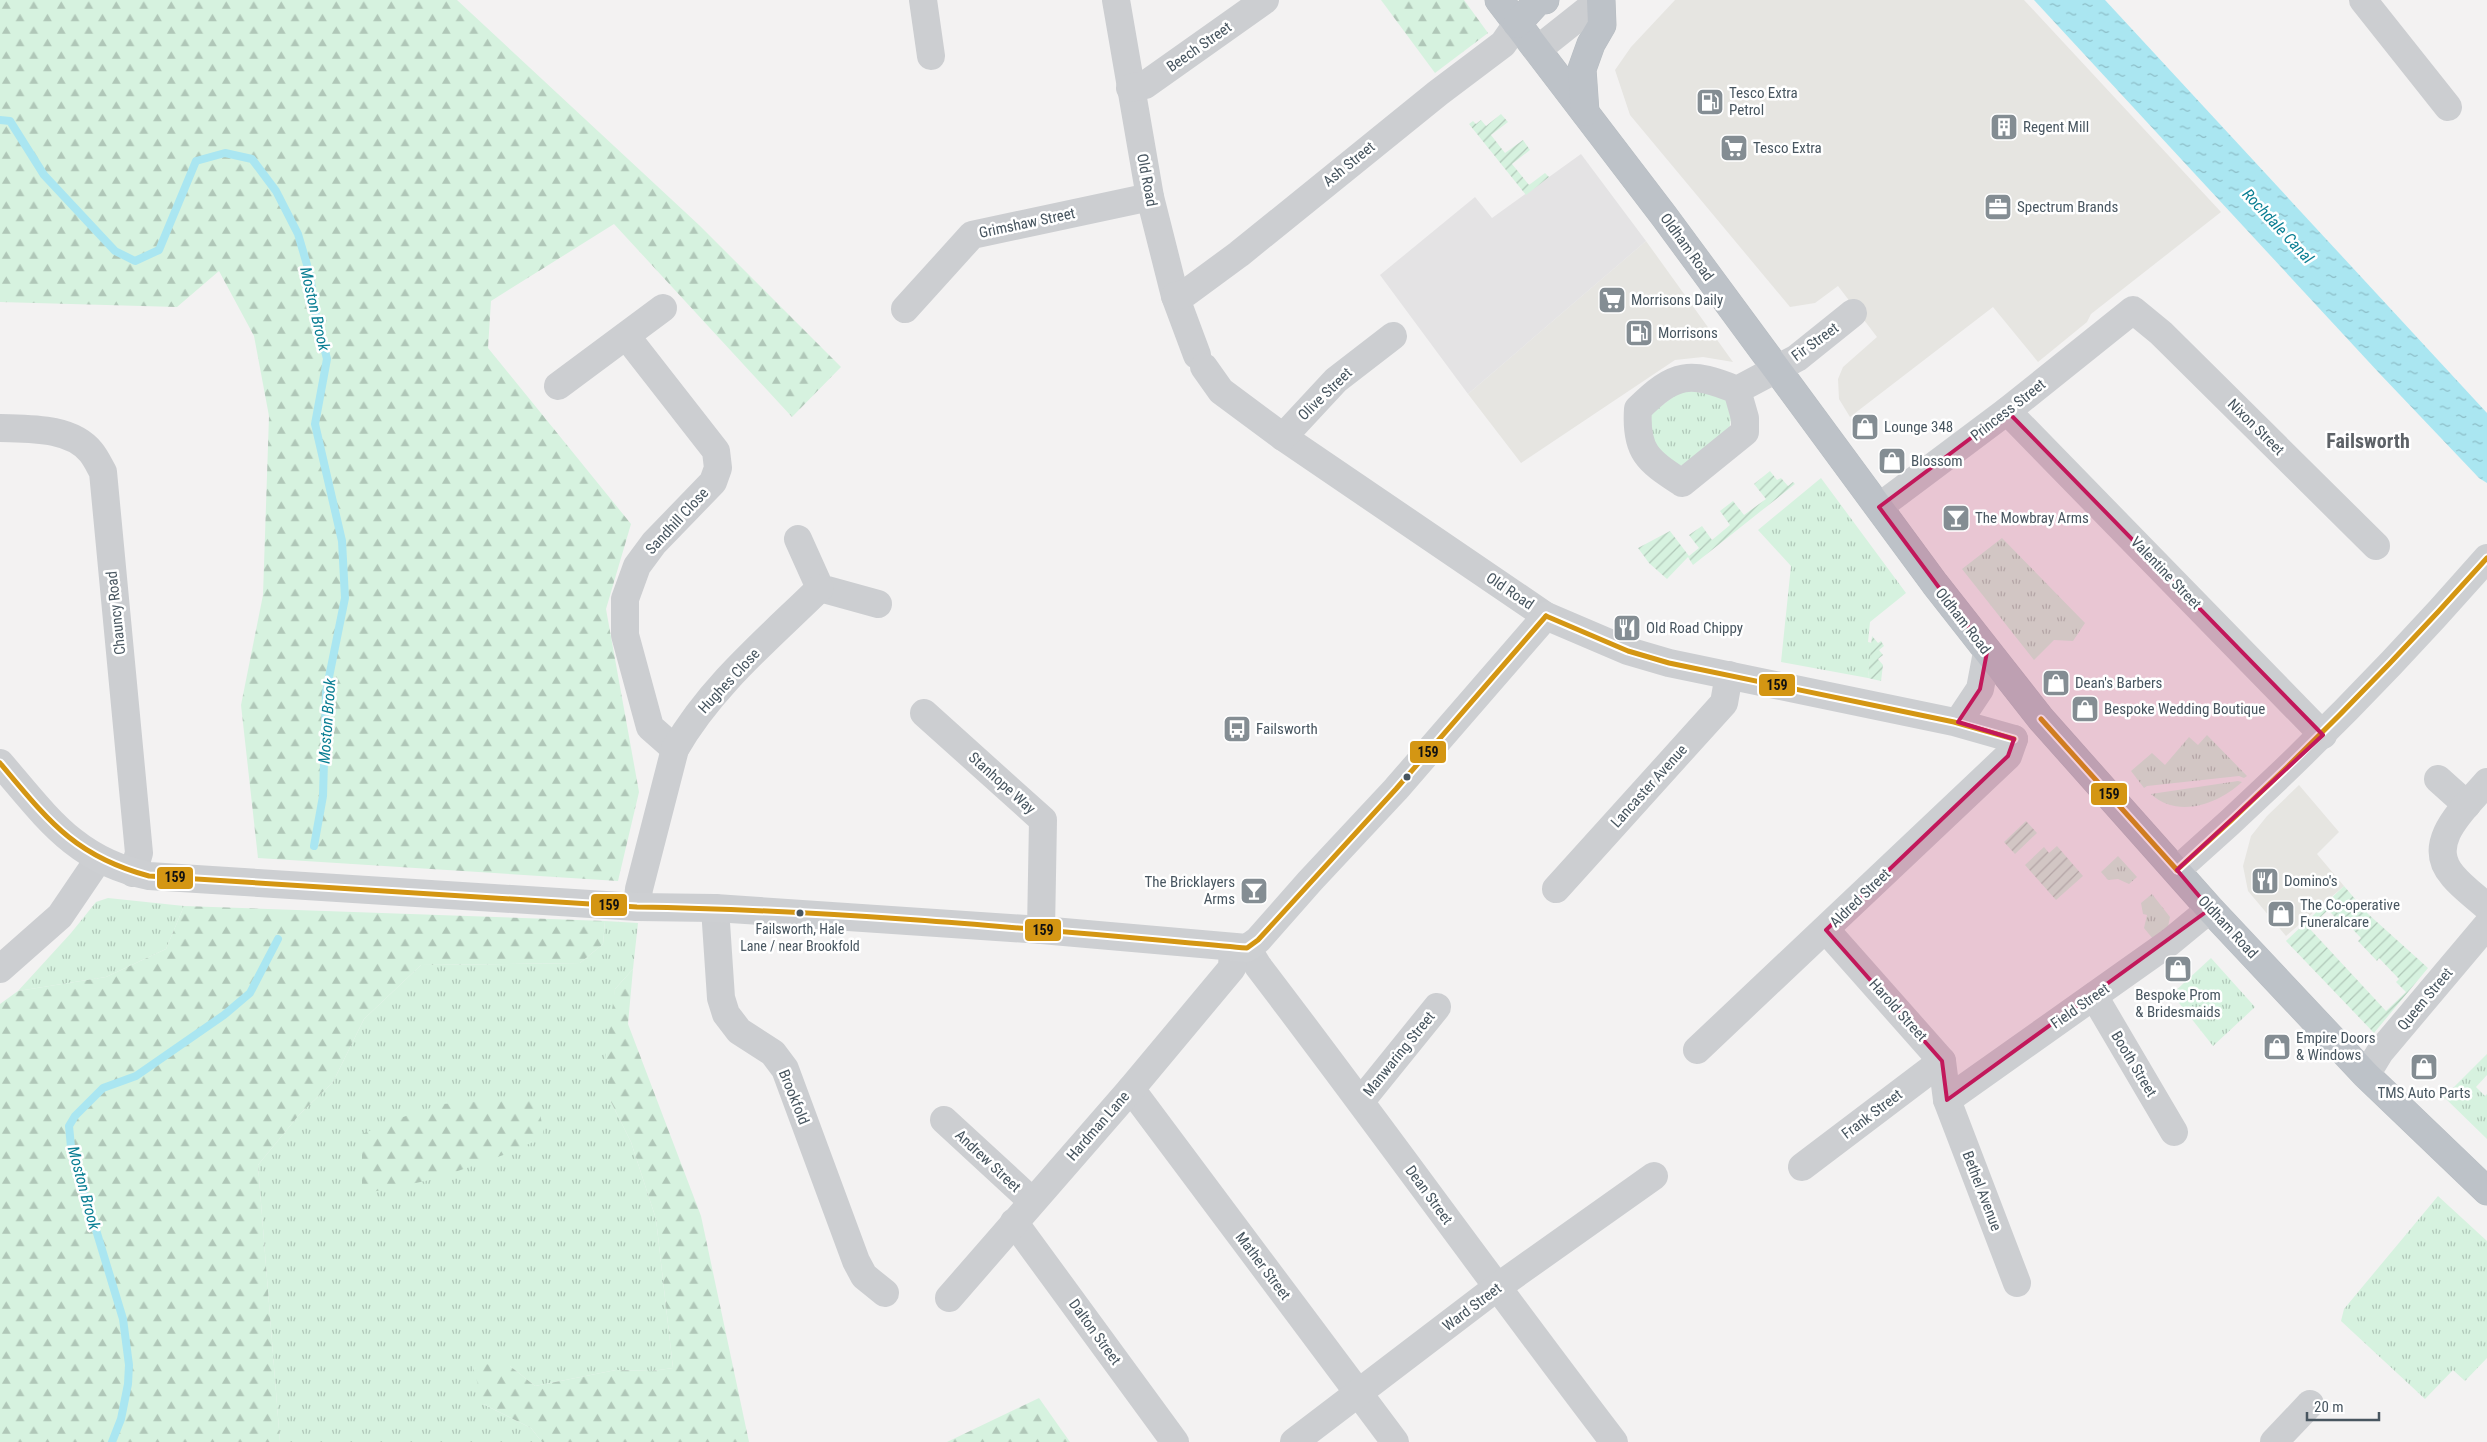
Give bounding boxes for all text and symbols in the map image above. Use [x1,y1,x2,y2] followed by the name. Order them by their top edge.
[1163,18,1235,76] street label: Beech Street
[1729,84,1798,119] place label: Tesco Extra Petrol
[1695,87,1725,117] fuel station icon: Tesco Extra Petrol
[1989,112,2019,142] building icon: Regent Mill
[2023,118,2089,136] place label: Regent Mill
[1719,133,1749,163] supermarket icon: Tesco Extra
[1320,138,1378,190] street label: Ash Street
[1753,139,1822,157] place label: Tesco Extra
[1133,152,1161,208] street label: Old Road
[2239,185,2318,268] water label: Rochdale Canal
[1983,192,2013,222] office icon: Spectrum Brands
[2017,198,2118,216] place label: Spectrum Brands
[977,204,1077,242] street label: Grimshaw Street
[1656,210,1718,284] street label: Oldham Road
[296,265,334,354] water label: Moston Brook
[1597,285,1627,315] supermarket icon: Morrisons Daily
[1631,291,1723,309] place label: Morrisons Daily
[1624,318,1654,348] fuel station icon: Morrisons
[1788,319,1842,365] street label: Fir Street
[1658,324,1718,342] place label: Morrisons
[1294,364,1356,424] street label: Olive Street
[1967,375,2049,445] street label: Princess Street
[2224,395,2288,459] street label: Nixon Street
[1850,412,1880,442] shop icon: Lounge 348
[1884,418,1953,436] place label: Lounge 348
[2326,429,2410,453] district label: Failsworth
[1877,446,1907,476] shop icon: Blossom
[1911,452,1963,470] place label: Blossom
[642,484,712,558] street label: Sandhill Close
[1941,503,1971,533] bar icon: The Mowbray Arms
[1975,509,2089,527] place label: The Mowbray Arms
[2127,533,2205,613] street label: Valentine Street
[1483,569,1537,613] street label: Old Road
[103,570,129,656] street label: Chauncy Road
[1932,584,1994,658] street label: Oldham Road
[1612,613,1642,643] restaurant icon: Old Road Chippy
[1646,619,1743,637] place label: Old Road Chippy
[695,645,763,717] street label: Hughes Close
[2041,668,2071,698] shop icon: Dean's Barbers
[1758,673,1796,697] line badge: 159
[2075,674,2163,692] place label: Dean's Barbers
[315,677,340,764] water label: Moston Brook
[1766,677,1788,693] text: 159
[2070,694,2100,724] shop icon: Bespoke Wedding Boutique
[2104,700,2265,718] place label: Bespoke Wedding Boutique
[1222,714,1252,744] bus stop icon: Failsworth
[1256,720,1318,738] place label: Failsworth
[1409,740,1447,764] line badge: 159
[1607,741,1691,831] street label: Lancaster Avenue
[1417,744,1439,760] text: 159
[965,748,1039,818] street label: Stanhope Way
[1402,772,1412,782] unlabelled marker
[2090,782,2128,806] line badge: 159
[2098,786,2120,802] text: 159
[1826,865,1894,931] street label: Aldred Street
[156,866,194,890] line badge: 159
[2250,866,2280,896] restaurant icon: Domino's
[164,869,186,885] text: 159
[2284,872,2338,890] place label: Domino's
[1144,873,1235,908] place label: The Bricklayers Arms
[1239,876,1269,906] bar icon: The Bricklayers Arms
[2194,892,2262,962] street label: Oldham Road
[590,893,628,917] line badge: 159
[2300,896,2400,931] place label: The Co-operative Funeralcare
[598,897,620,913] text: 159
[2266,899,2296,929] shop icon: The Co-operative Funeralcare
[795,908,805,918] marker: Failsworth, Hale Lane / near Brookfold
[1024,918,1062,942] line badge: 159
[740,921,860,954] place label: Failsworth, Hale Lane / near Brookfold
[1032,922,1054,938] text: 159
[2163,954,2193,984] shop icon: Bespoke Prom & Bridesmaids
[2394,964,2456,1034] street label: Queen Street
[1865,975,1931,1045] street label: Harold Street
[2047,979,2113,1033] street label: Field Street
[2135,986,2221,1021] place label: Bespoke Prom & Bridesmaids
[1359,1008,1439,1100] street label: Manwaring Street
[2107,1028,2161,1100] street label: Booth Street
[2296,1029,2376,1064] place label: Empire Doors & Windows
[2262,1032,2292,1062] shop icon: Empire Doors & Windows
[2409,1052,2439,1082] shop icon: TMS Auto Parts
[775,1067,813,1127] street label: Brookfold
[2377,1084,2471,1102] place label: TMS Auto Parts
[1838,1085,1906,1143] street label: Frank Street
[1063,1088,1133,1164] street label: Hardman Lane
[951,1126,1025,1196] street label: Andrew Street
[64,1144,105,1233] water label: Moston Brook
[1959,1149,2005,1233] street label: Bethel Avenue
[1402,1162,1456,1228] street label: Dean Street
[1232,1228,1294,1304] street label: Mather Street
[1439,1279,1505,1335] street label: Ward Street
[1065,1296,1125,1368] street label: Dalton Street
[2307,1390,2380,1422] scale bar
[2314,1398,2344,1416] text: 20 m

